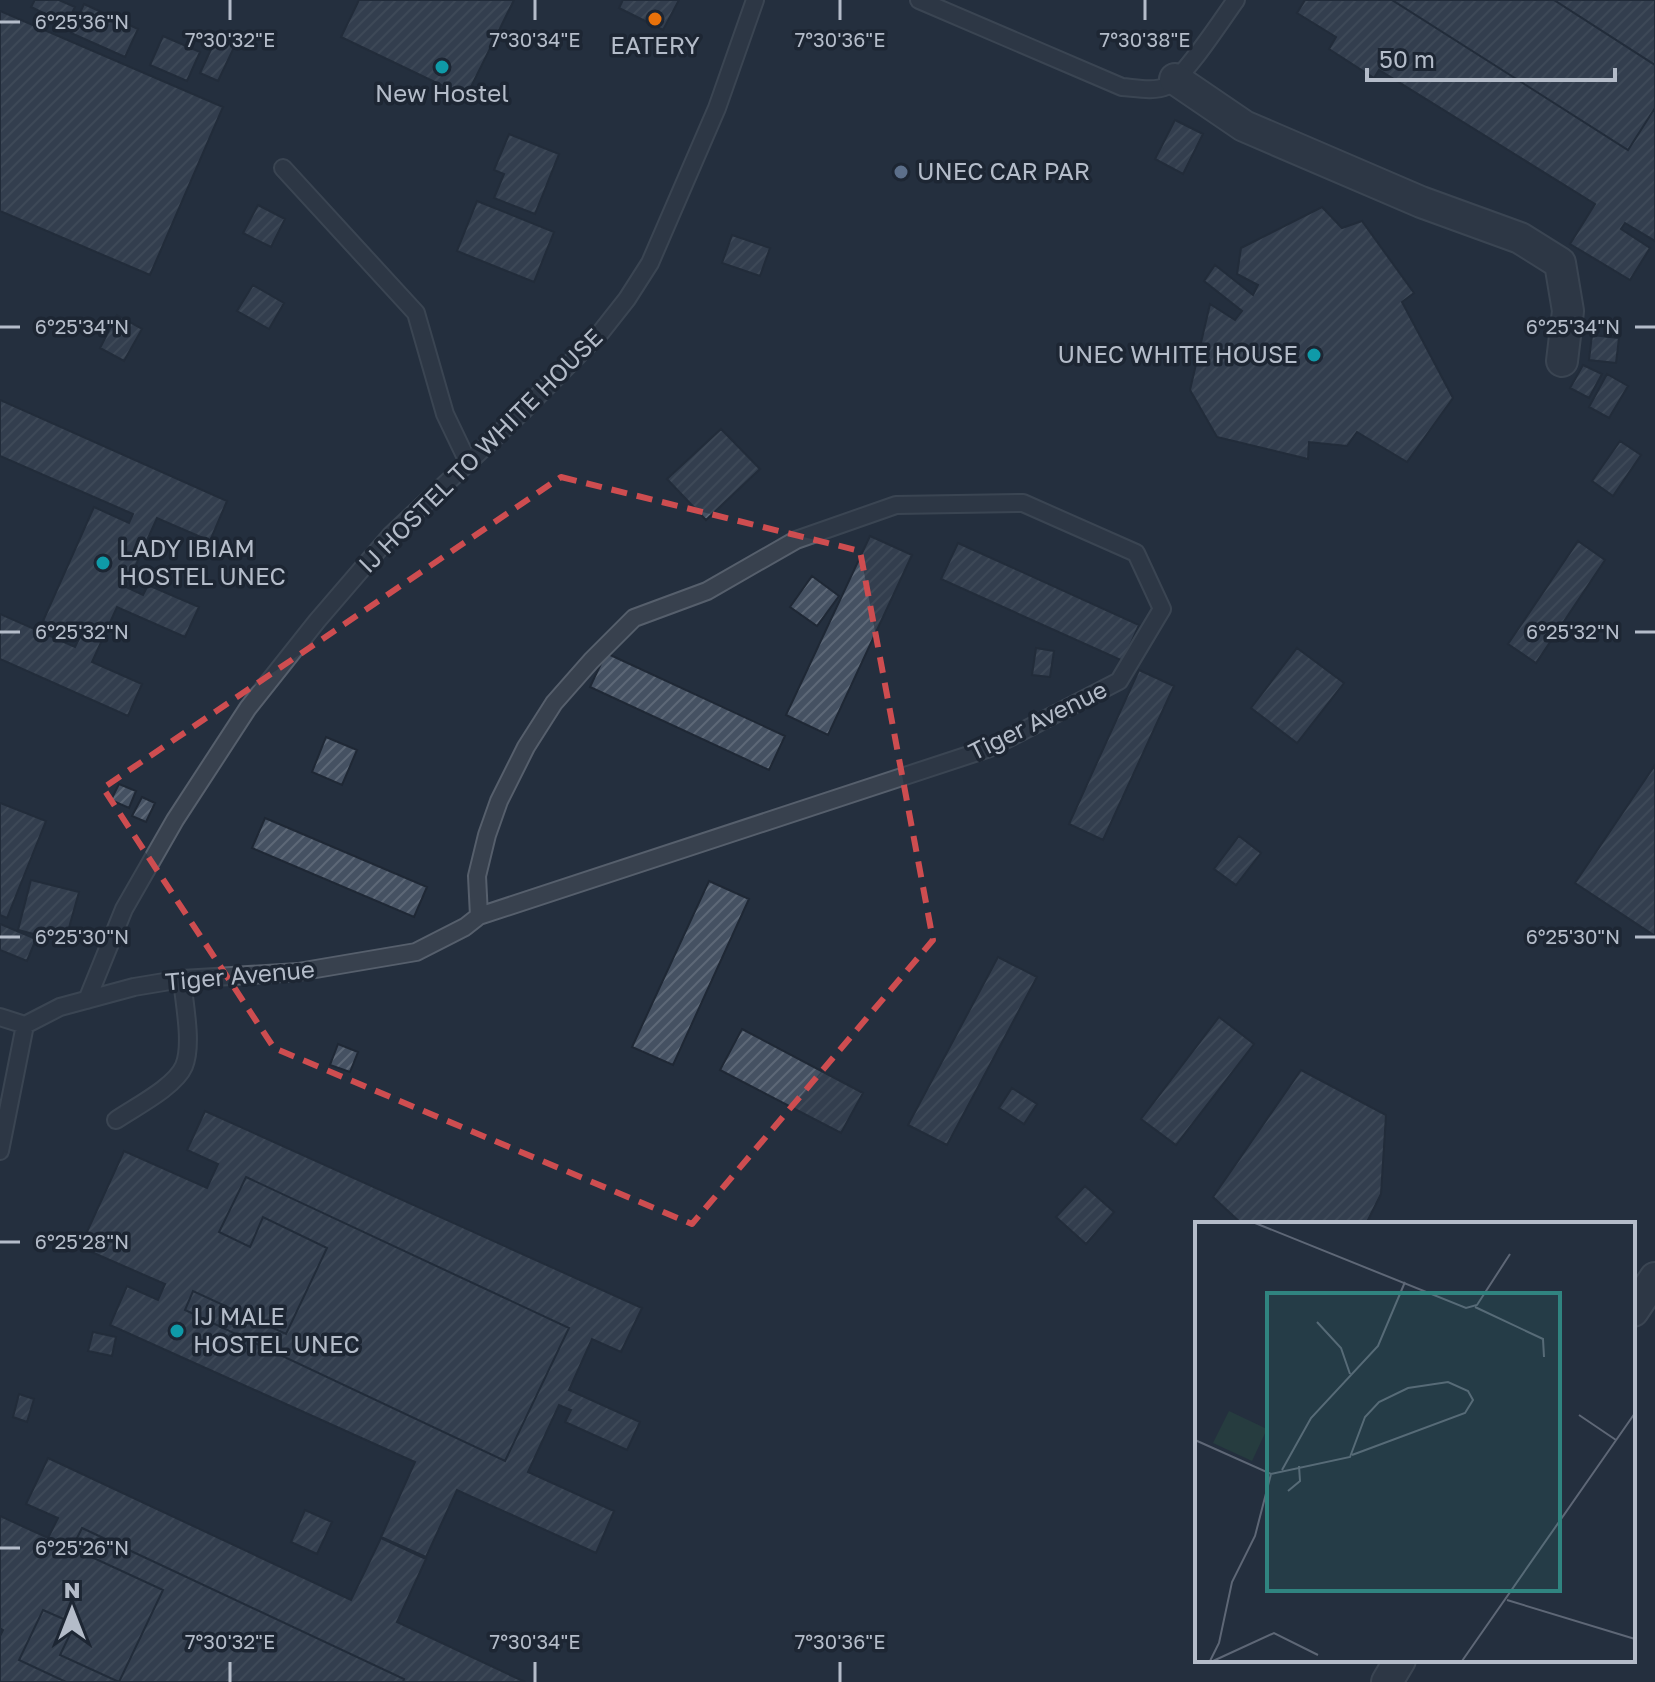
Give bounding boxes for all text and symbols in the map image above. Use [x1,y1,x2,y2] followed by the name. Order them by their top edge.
[35,9,129,33] text: 6°25'36"N
[646,10,664,28] marker: EATERY
[185,27,275,51] text: 7°30'32"E
[490,27,580,51] text: 7°30'34"E
[795,27,885,51] text: 7°30'36"E
[1100,27,1190,51] text: 7°30'38"E
[610,30,700,59] place label: EATERY
[1367,32,1615,82] scale bar
[1379,44,1435,73] text: 50 m
[433,58,451,76] marker: New Hostel
[375,78,509,107] place label: New Hostel
[917,156,1090,185] place label: UNEC CAR PAR
[892,163,910,181] marker: UNEC CAR PAR
[35,314,129,338] text: 6°25'34"N
[1526,314,1620,338] text: 6°25'34"N
[352,322,608,578] street label: IJ HOSTEL TO WHITE HOUSE
[1058,339,1298,368] place label: UNEC WHITE HOUSE
[1305,346,1323,364] marker: UNEC WHITE HOUSE
[119,533,286,590] place label: LADY IBIAM HOSTEL UNEC
[94,554,112,572] marker: LADY IBIAM HOSTEL UNEC
[35,619,129,643] text: 6°25'32"N
[1526,619,1620,643] text: 6°25'32"N
[964,674,1111,766] street label: Tiger Avenue
[35,924,129,948] text: 6°25'30"N
[1526,924,1620,948] text: 6°25'30"N
[164,954,316,995] street label: Tiger Avenue
[1195,1222,1635,1662] inset map
[35,1229,129,1253] text: 6°25'28"N
[193,1301,360,1358] place label: IJ MALE HOSTEL UNEC
[168,1322,186,1340] marker: IJ MALE HOSTEL UNEC
[35,1535,129,1559] text: 6°25'26"N
[32,1570,112,1650] north arrow
[64,1576,80,1603] text: N
[185,1629,275,1653] text: 7°30'32"E
[490,1629,580,1653] text: 7°30'34"E
[795,1629,885,1653] text: 7°30'36"E

